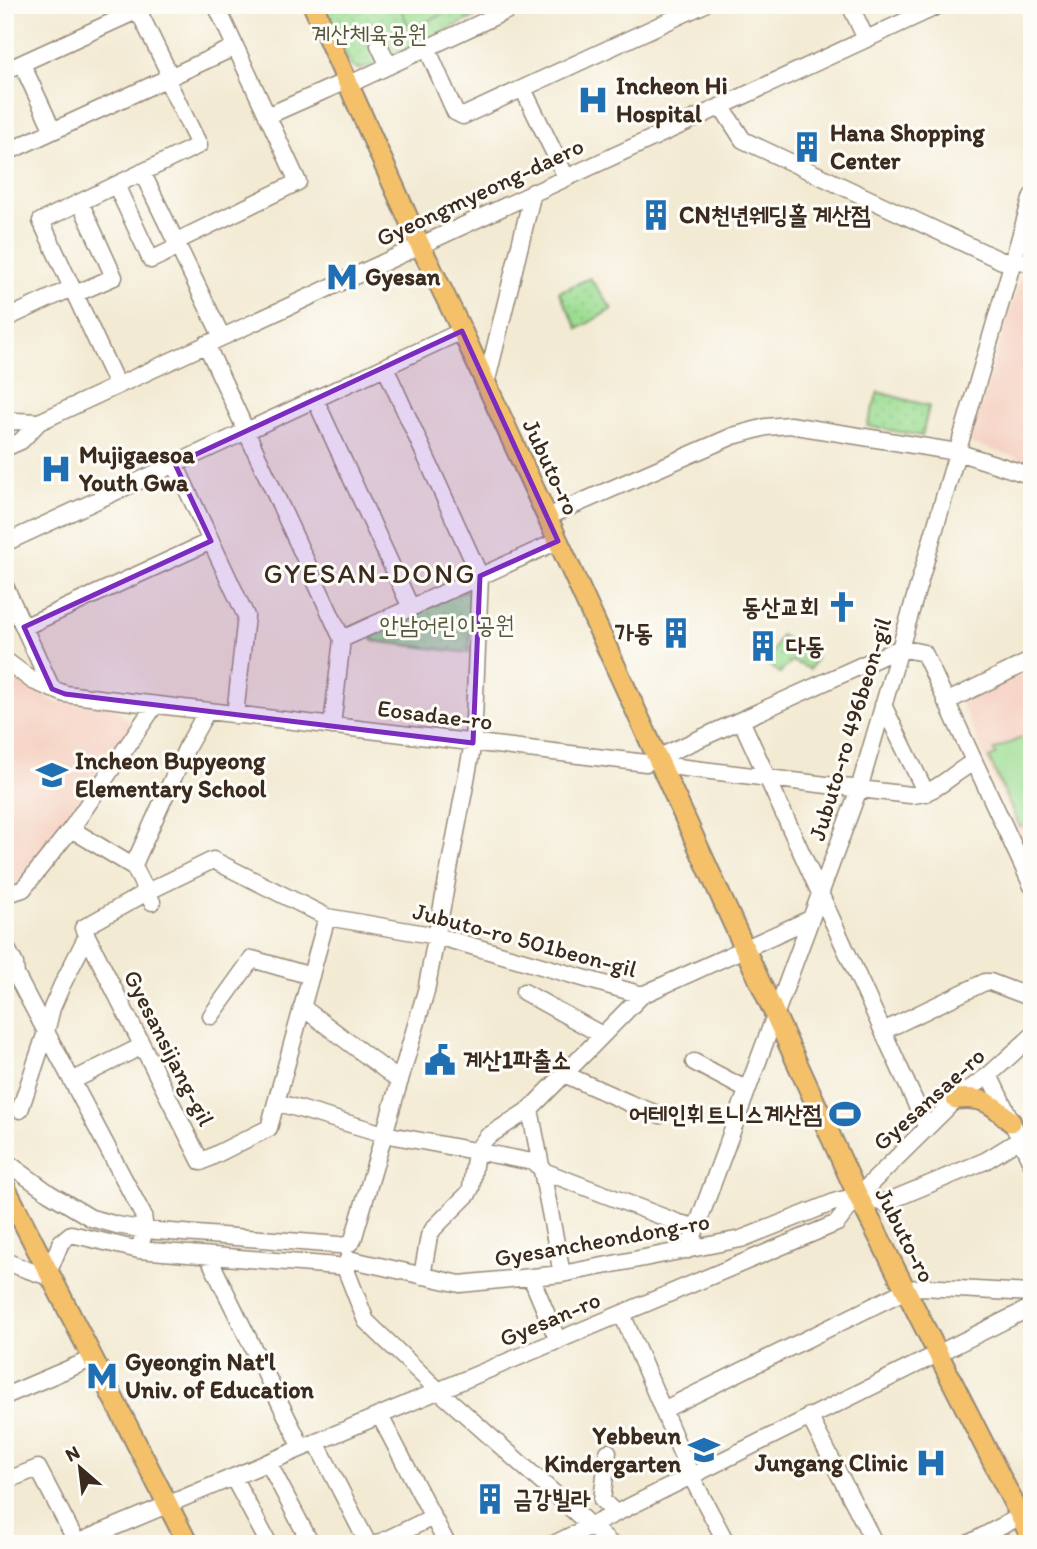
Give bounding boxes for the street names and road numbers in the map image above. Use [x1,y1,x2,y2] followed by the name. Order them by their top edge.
[372,131,588,252] street label: Gyeongmyeong-daero
[517,414,586,520] street label: Jubuto-ro
[802,614,897,844] street label: Jubuto-ro 496beon-gil
[376,693,494,736] street label: Eosadae-ro
[410,896,640,983] street label: Jubuto-ro 501beon-gil
[118,965,221,1131] street label: Gyesansijang-gil
[867,1041,991,1157] street label: Gyesansae-ro
[869,1182,942,1287] street label: Jubuto-ro
[492,1206,712,1273] street label: Gyesancheondong-ro
[495,1284,605,1353] street label: Gyesan-ro

